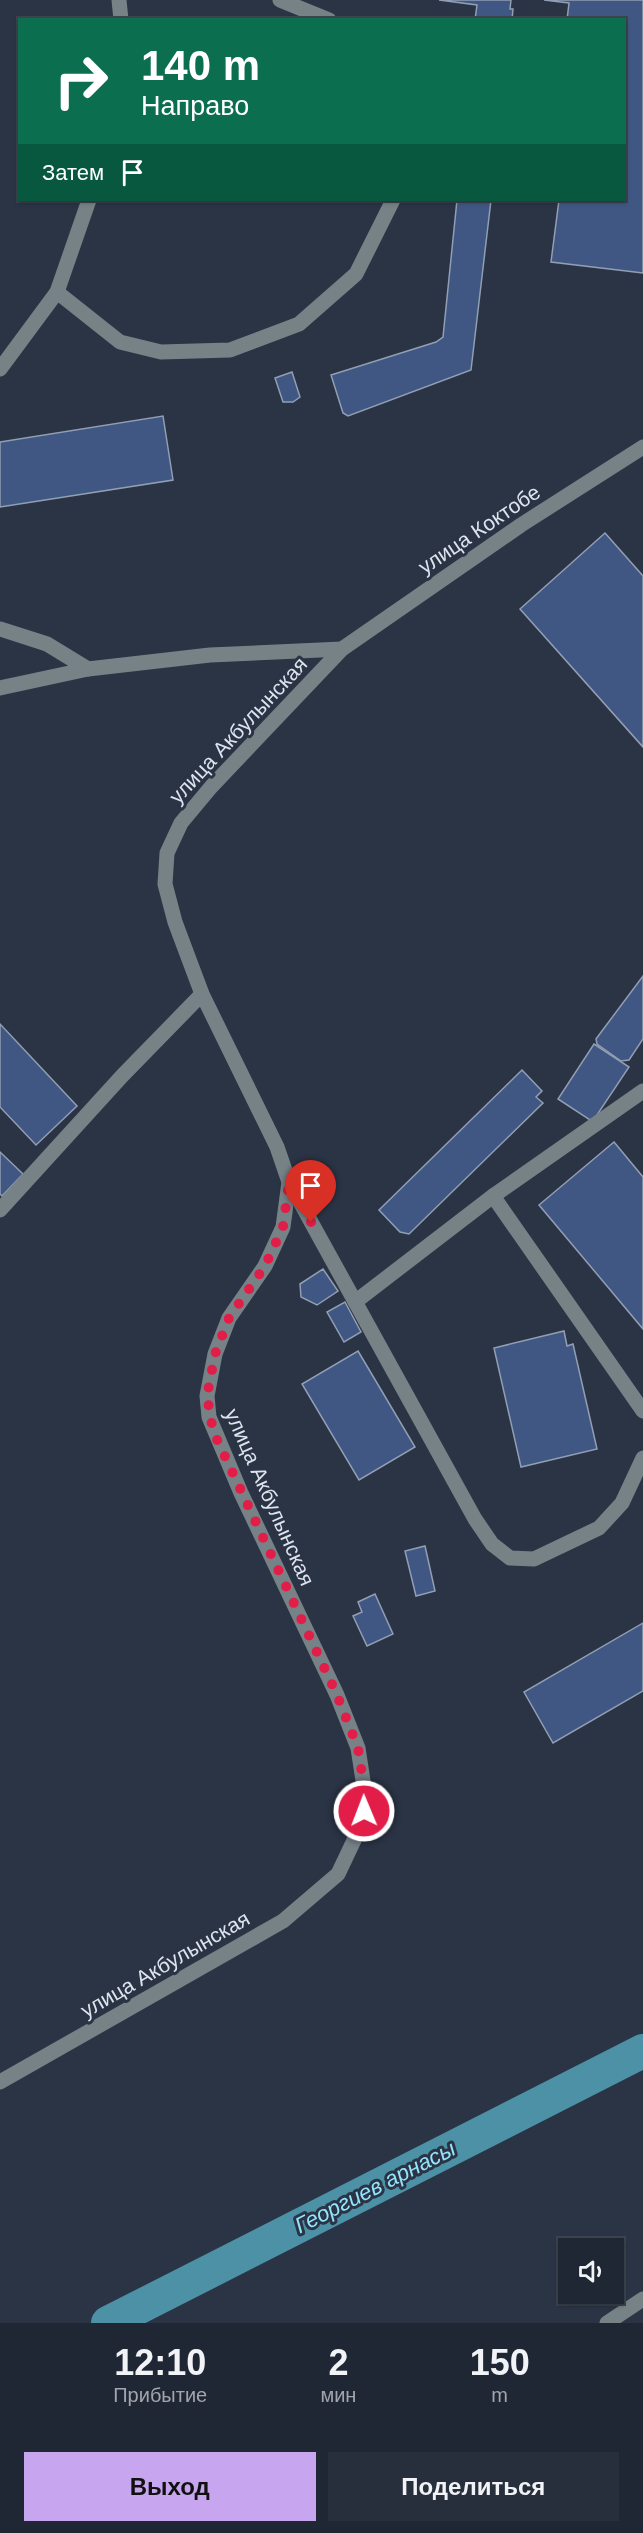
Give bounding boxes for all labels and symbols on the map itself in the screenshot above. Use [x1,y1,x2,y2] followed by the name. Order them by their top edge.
[414,480,544,578] street label: улица Коктобе
[164,652,312,808] street label: улица Акбулынская
[285,1160,336,1222] pin
[221,1405,319,1589] street label: улица Акбулынская
[332,1779,396,1843] position arrow
[77,1906,253,2022] street label: улица Акбулынская
[291,2136,459,2238] water label: Георгиев арнасы

